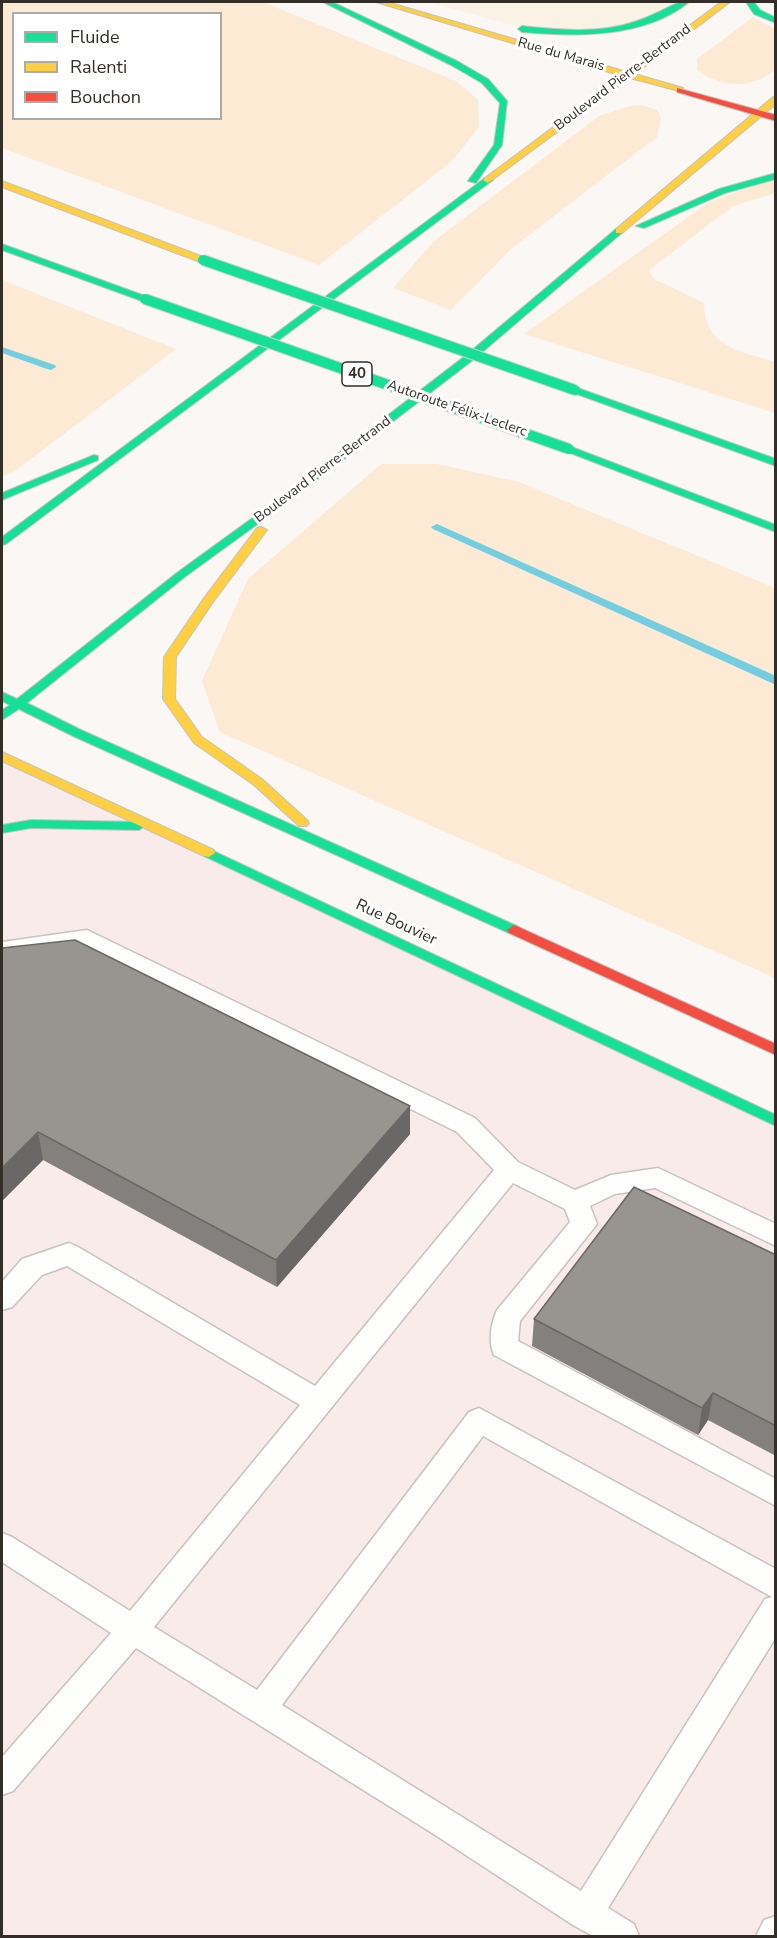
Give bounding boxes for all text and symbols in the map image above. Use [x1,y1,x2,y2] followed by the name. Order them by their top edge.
[12,12,222,120] legend
[551,21,695,135] street label: Boulevard Pierre-Bertrand
[70,25,120,49] text: Fluide
[516,35,606,75] street label: Rue du Marais
[70,55,127,79] text: Ralenti
[70,85,141,109] text: Bouchon
[342,362,372,386] road number: 40
[385,377,529,441] street label: Autoroute Félix-Leclerc
[251,413,395,527] street label: Boulevard Pierre-Bertrand
[352,896,440,950] street label: Rue Bouvier

